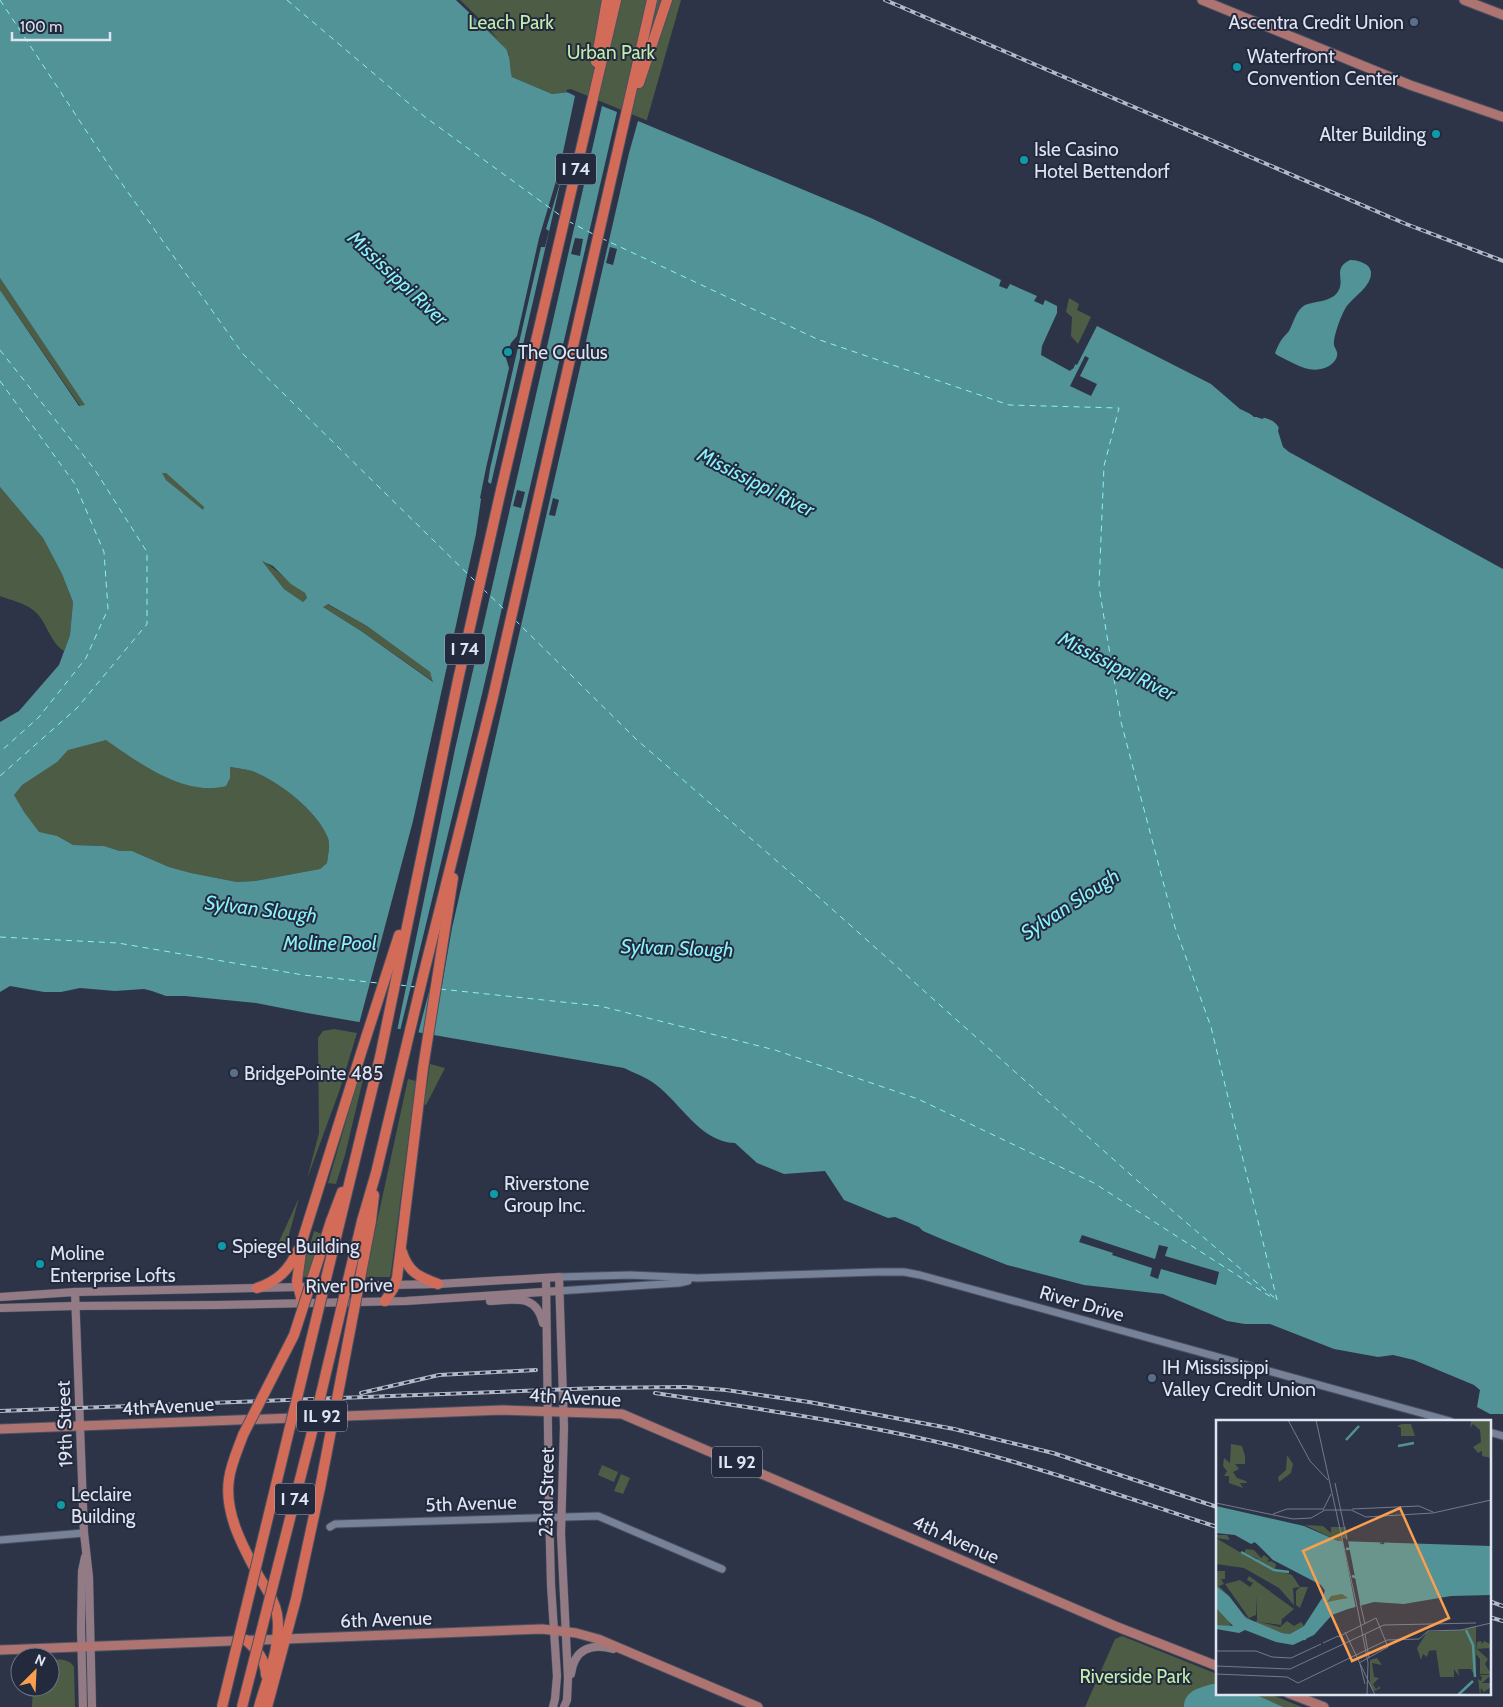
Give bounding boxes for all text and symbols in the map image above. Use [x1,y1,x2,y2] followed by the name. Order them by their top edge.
[12,10,110,42] scale bar
[468,11,554,34] park label: Leach Park
[1229,11,1404,34] place label: Ascentra Credit Union
[1408,16,1420,28] marker: Ascentra Credit Union
[20,18,62,36] text: 100 m
[567,41,656,64] park label: Urban Park
[1247,45,1398,90] place label: Waterfront Convention Center
[1231,61,1243,73] marker: Waterfront Convention Center
[1319,123,1427,146] place label: Alter Building
[1430,128,1442,140] marker: Alter Building
[1034,138,1170,183] place label: Isle Casino Hotel Bettendorf
[556,153,596,184] road number: I 74
[1018,154,1030,166] marker: Isle Casino Hotel Bettendorf
[342,225,453,331] water label: Mississippi River
[518,341,608,364] place label: The Oculus
[502,346,514,358] marker: The Oculus
[693,442,819,522] water label: Mississippi River
[1054,626,1180,706] water label: Mississippi River
[445,634,485,664] road number: I 74
[1016,863,1124,945] water label: Sylvan Slough
[204,890,318,928] water label: Sylvan Slough
[282,931,377,955] water label: Moline Pool
[620,934,734,962] water label: Sylvan Slough
[244,1062,383,1085] place label: BridgePointe 485
[228,1067,240,1079] marker: BridgePointe 485
[504,1172,590,1217] place label: Riverstone Group Inc.
[488,1188,500,1200] marker: Riverstone Group Inc.
[232,1235,360,1258] place label: Spiegel Building
[216,1240,228,1252] marker: Spiegel Building
[50,1242,176,1287] place label: Moline Enterprise Lofts
[34,1258,46,1270] marker: Moline Enterprise Lofts
[305,1273,393,1298] street label: River Drive
[1037,1280,1127,1327] street label: River Drive
[1162,1356,1316,1401] place label: IH Mississippi Valley Credit Union
[1146,1372,1158,1384] marker: IH Mississippi Valley Credit Union
[51,1380,78,1468] street label: 19th Street
[528,1384,622,1411] street label: 4th Avenue
[121,1393,215,1420] street label: 4th Avenue
[297,1400,347,1432] road number: IL 92
[1216,1420,1490,1694] inset map
[534,1446,559,1537] street label: 23rd Street
[712,1446,762,1478] road number: IL 92
[71,1483,136,1528] place label: Leclaire Building
[275,1484,315,1515] road number: I 74
[425,1490,517,1517] street label: 5th Avenue
[55,1499,67,1511] marker: Leclaire Building
[909,1510,1003,1569] street label: 4th Avenue
[340,1606,433,1633] street label: 6th Avenue
[10,1647,60,1697] north arrow
[32,1650,48,1670] text: N
[1080,1665,1191,1688] park label: Riverside Park

